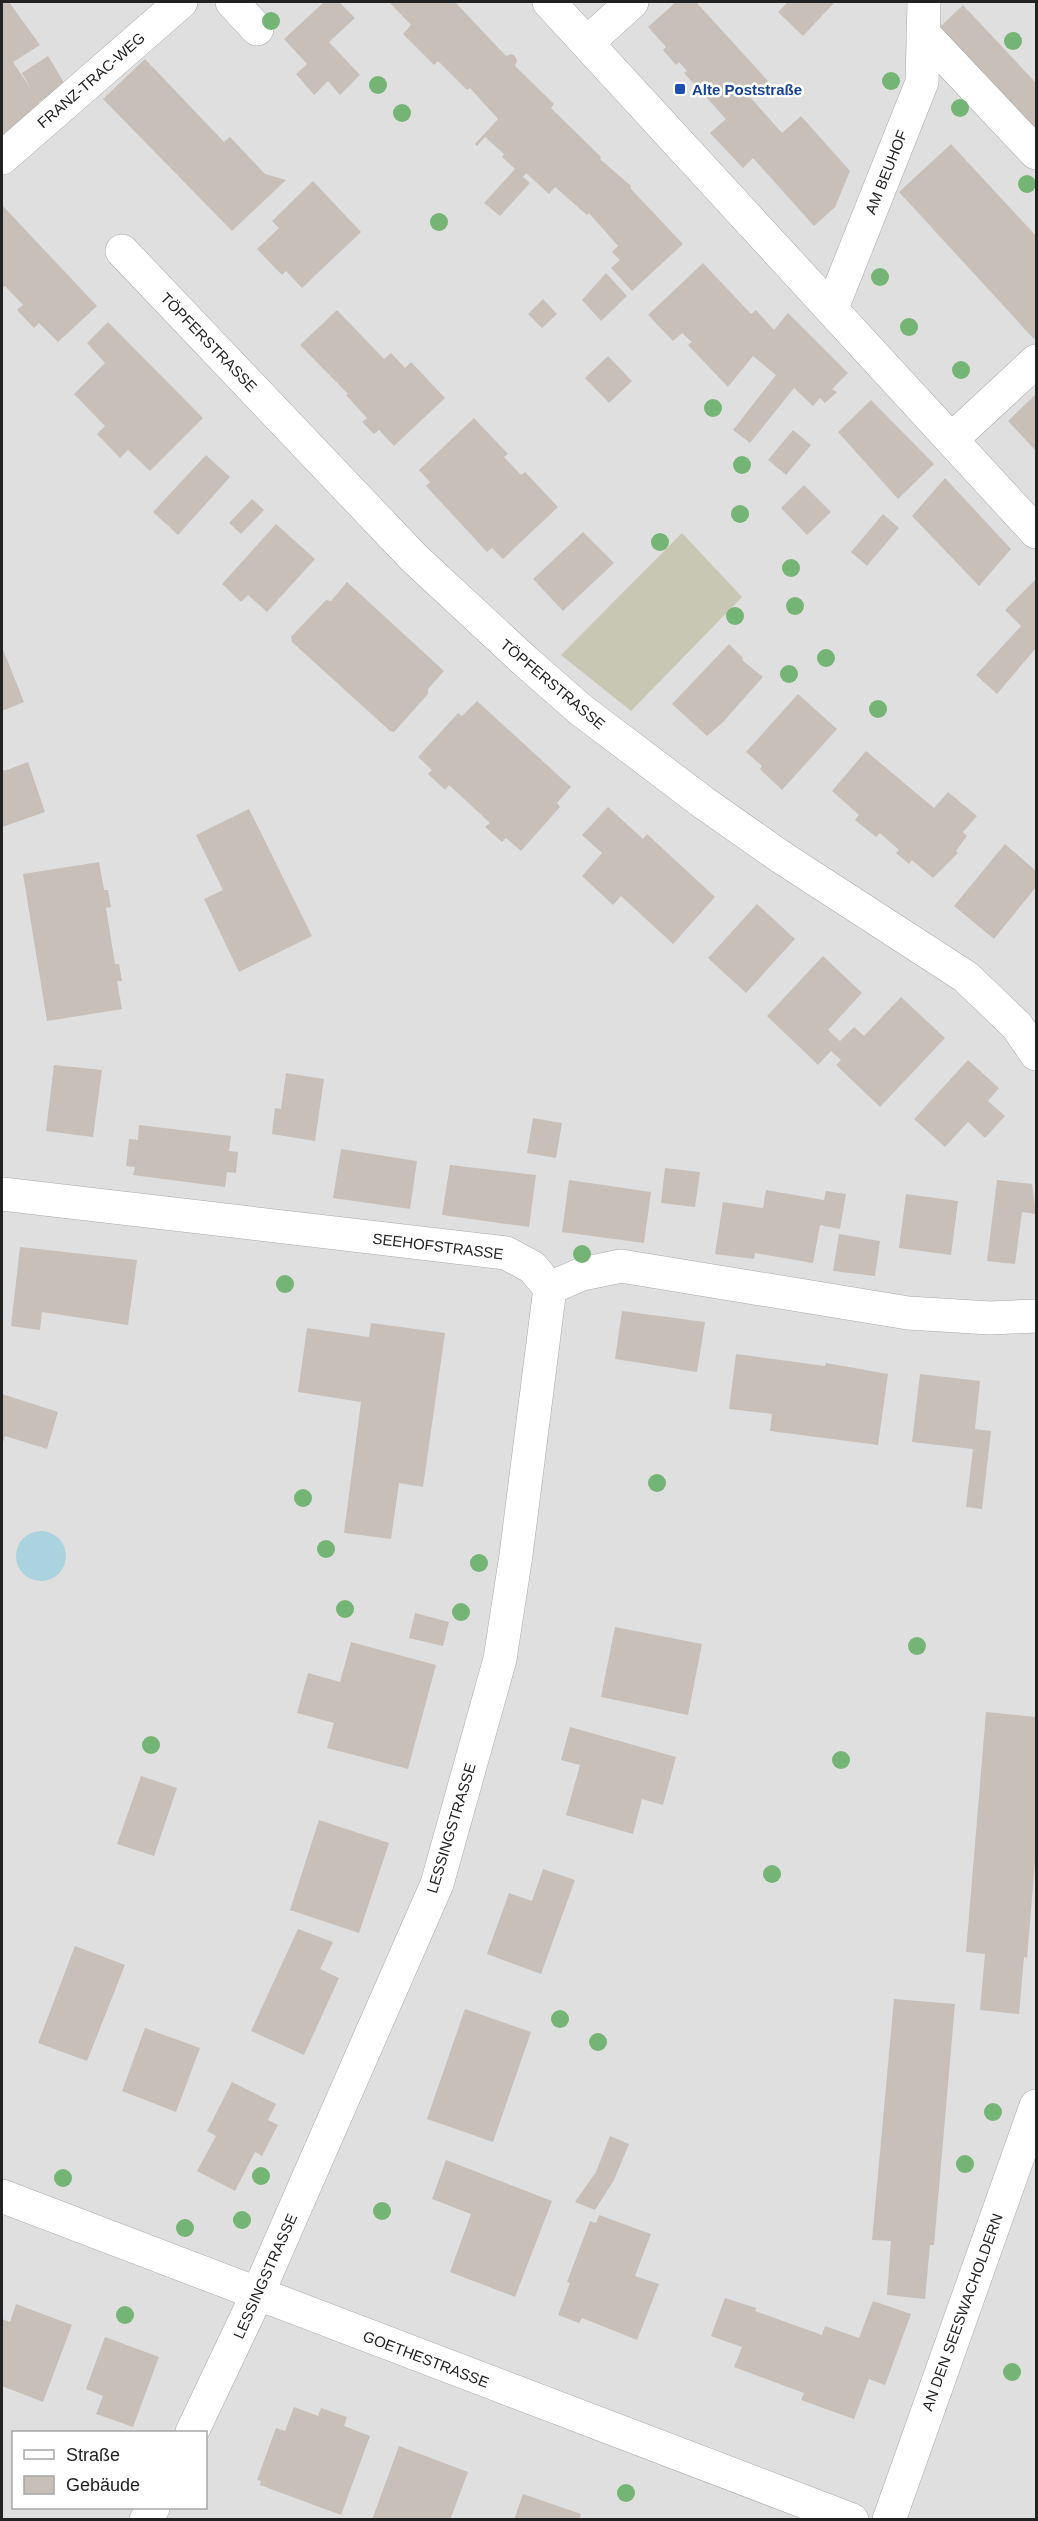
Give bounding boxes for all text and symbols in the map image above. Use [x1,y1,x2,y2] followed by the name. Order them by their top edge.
[34,29,148,131] street label: FRANZ-TRAC-WEG
[692,81,802,98] place label: Alte Poststraße
[673,82,687,96] marker: Alte Poststraße
[861,127,911,217] street label: AM BEUHOF
[157,289,261,395] street label: TÖPFERSTRASSE
[497,635,609,733] street label: TÖPFERSTRASSE
[372,1230,504,1262] street label: SEEHOFSTRASSE
[423,1761,479,1895] street label: LESSINGSTRASSE
[230,2211,300,2341] street label: LESSINGSTRASSE
[918,2211,1006,2413] street label: AN DEN SEESWACHOLDERN
[361,2327,491,2391] street label: GOETHESTRASSE
[12,2431,207,2509] legend
[66,2445,120,2465] text: Straße
[66,2475,140,2495] text: Gebäude

